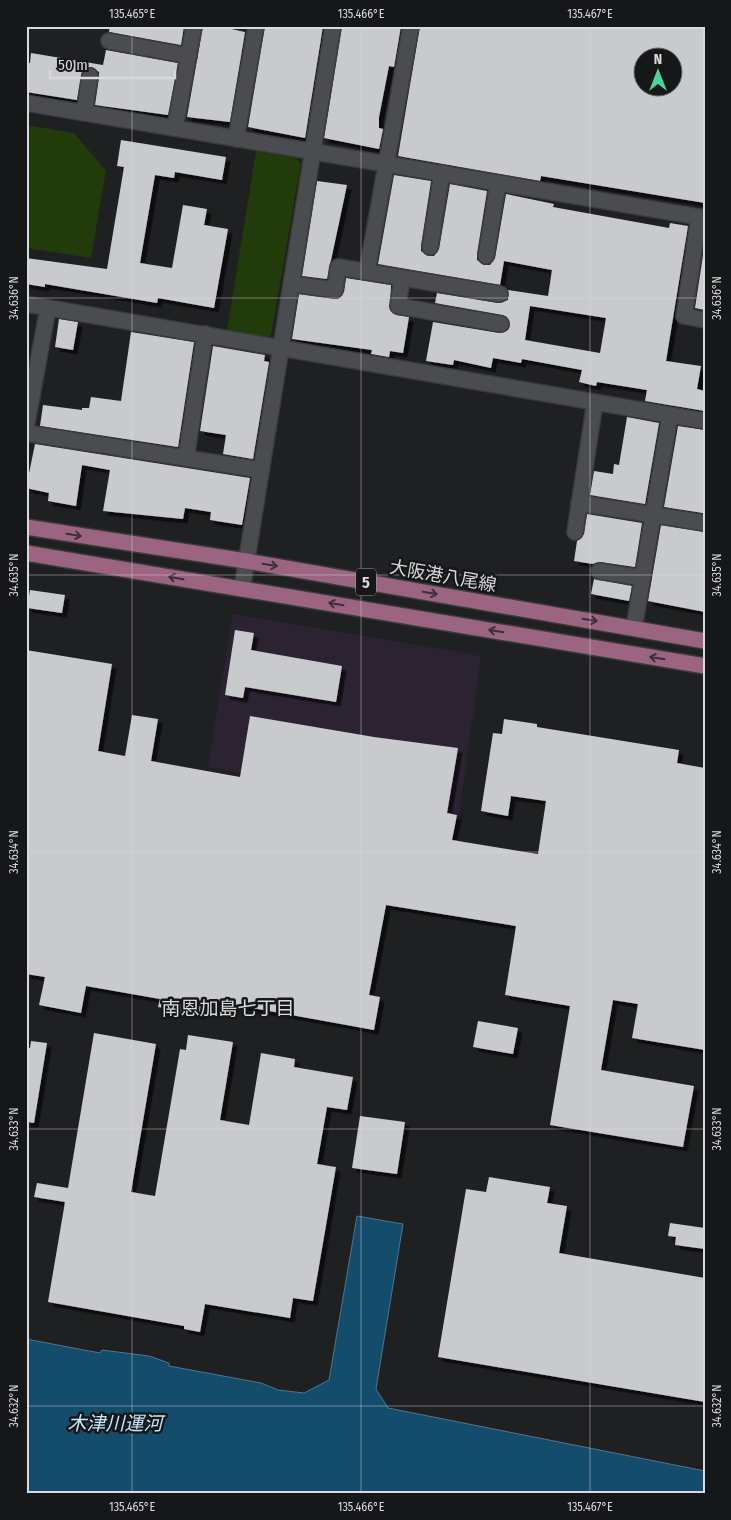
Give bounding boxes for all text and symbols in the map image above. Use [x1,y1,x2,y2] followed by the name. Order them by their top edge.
[109,7,155,21] text: 135.465°E
[338,7,385,21] text: 135.466°E
[567,7,613,21] text: 135.467°E
[50,48,175,80] scale bar
[634,48,684,98] north arrow
[654,51,662,68] text: N
[58,56,88,74] text: 50 m
[7,276,21,320] text: 34.636°N
[710,276,724,320] text: 34.636°N
[66,530,82,540] one-way arrow
[7,553,21,597] text: 34.635°N
[710,553,724,597] text: 34.635°N
[388,556,498,596] street label: 大阪港八尾線
[261,561,277,571] one-way arrow
[356,568,376,596] road number: 5
[168,572,184,582] one-way arrow
[421,588,437,598] one-way arrow
[328,599,344,609] one-way arrow
[581,616,597,626] one-way arrow
[489,626,505,636] one-way arrow
[649,652,665,662] one-way arrow
[7,830,21,874] text: 34.634°N
[710,830,724,874] text: 34.634°N
[161,997,295,1020] district label: 南恩加島七丁目
[7,1107,21,1151] text: 34.633°N
[710,1107,724,1151] text: 34.633°N
[7,1385,21,1427] text: 34.632°N
[710,1385,724,1427] text: 34.632°N
[67,1412,166,1435] water label: 木津川運河
[109,1500,155,1514] text: 135.465°E
[338,1500,385,1514] text: 135.466°E
[567,1500,613,1514] text: 135.467°E

